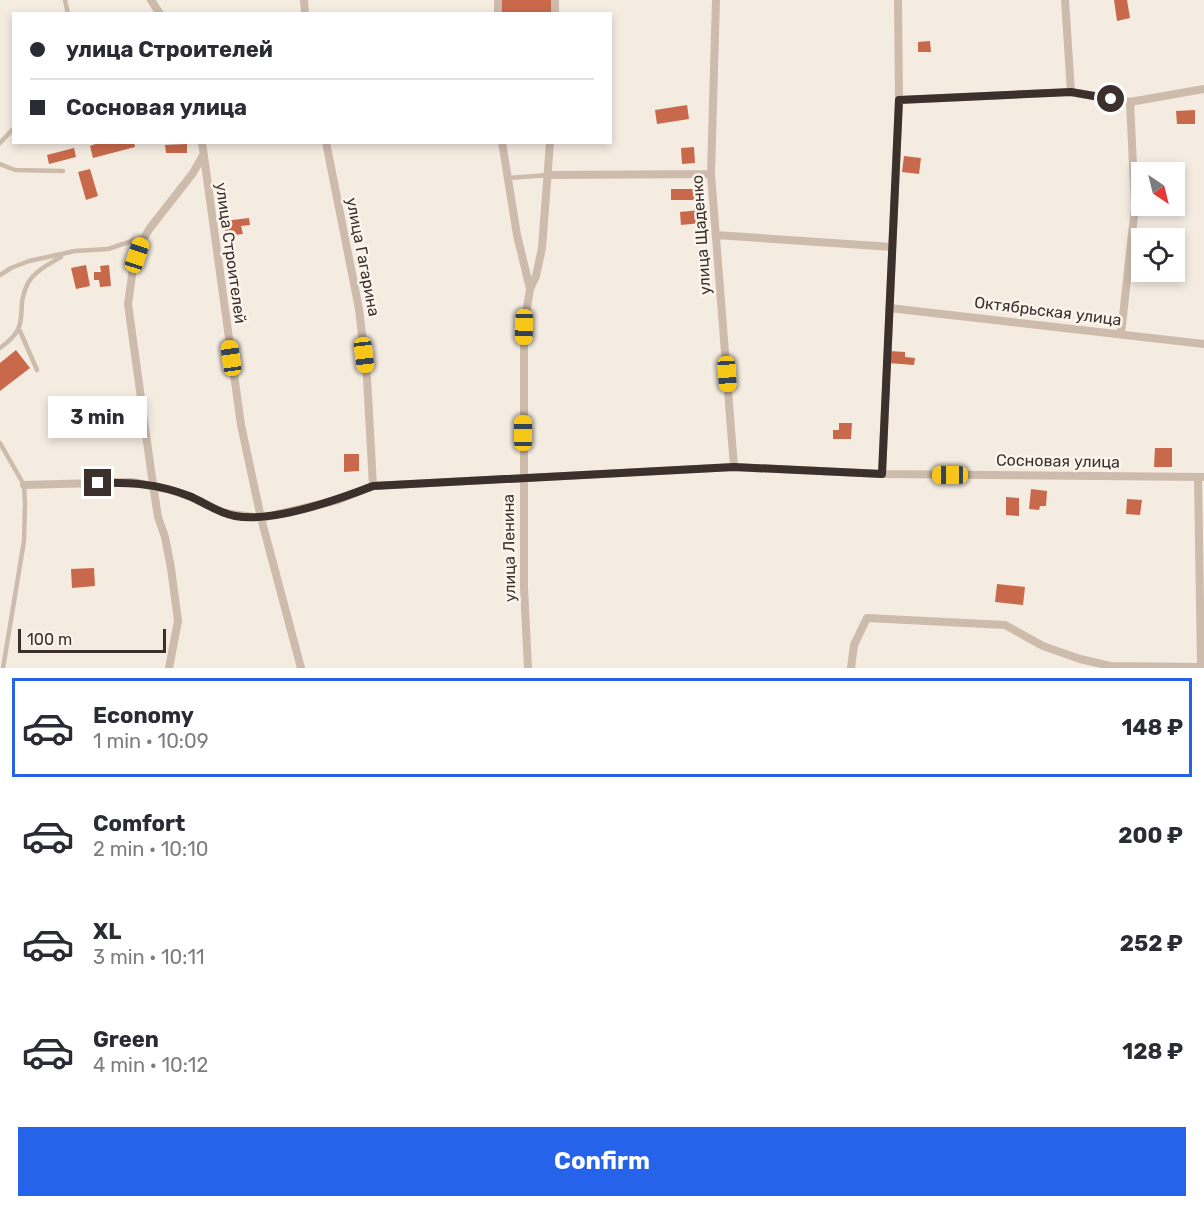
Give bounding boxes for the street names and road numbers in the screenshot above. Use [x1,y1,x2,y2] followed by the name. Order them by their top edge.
[687,174,715,296] street label: улица Щаденко
[212,181,250,325] street label: улица Строителей
[342,196,384,318] street label: улица Гагарина
[973,293,1123,329] street label: Октябрьская улица
[996,450,1120,472] street label: Сосновая улица
[499,494,519,602] street label: улица Ленина

